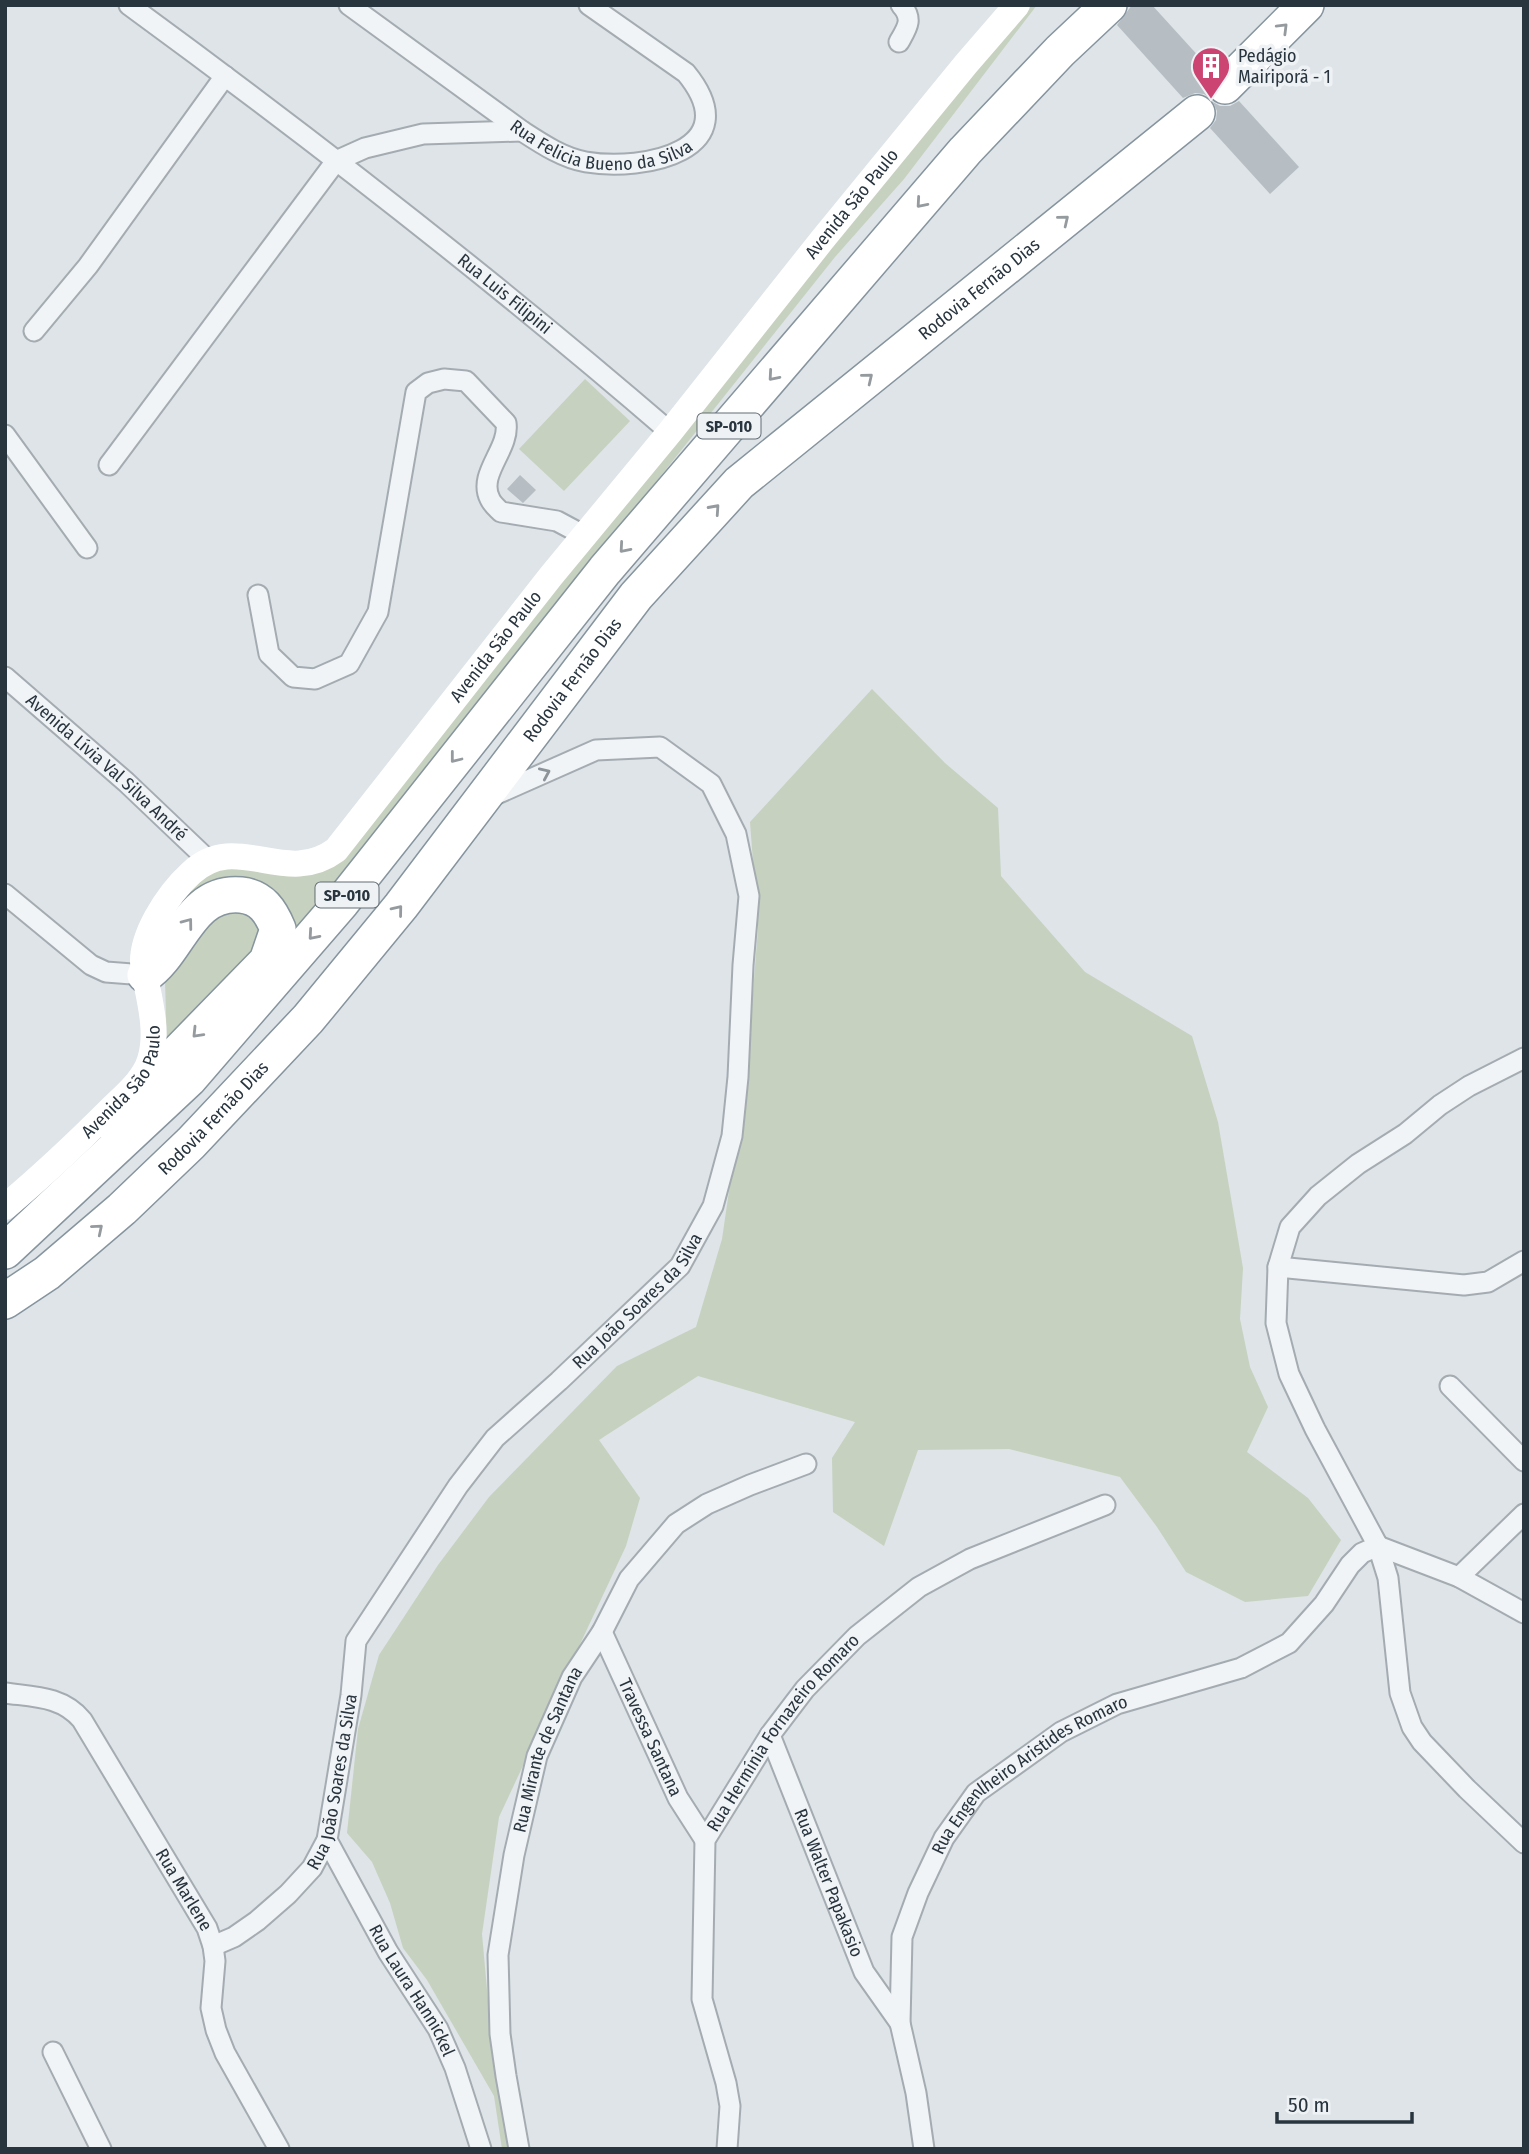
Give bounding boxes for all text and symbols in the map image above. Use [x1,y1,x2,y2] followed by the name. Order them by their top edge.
[1275,24,1288,37] one-way arrow
[1190,45,1232,100] building icon: Pedágio Mairiporã - 1
[1238,45,1331,88] place label: Pedágio Mairiporã - 1
[506,115,697,175] street label: Rua Felicia Bueno da Silva
[800,144,903,263] street label: Avenida São Paulo
[917,195,929,208] one-way arrow
[1056,216,1069,228] one-way arrow
[914,233,1044,345] street label: Rodovia Fernão Dias
[453,249,556,339] street label: Rua Luis Filipini
[769,367,781,380] one-way arrow
[861,374,873,387] one-way arrow
[698,414,760,438] road number: SP-010
[707,504,719,517] one-way arrow
[620,540,632,553] one-way arrow
[445,586,546,706] street label: Avenida São Paulo
[518,613,626,746] street label: Rodovia Fernão Dias
[21,689,192,845] street label: Avenida Lívia Val Silva André
[451,751,464,763] one-way arrow
[537,767,550,781] one-way arrow
[316,882,378,908] road number: SP-010
[390,905,403,917] one-way arrow
[179,918,192,930] one-way arrow
[309,927,321,940] one-way arrow
[77,1025,165,1143] street label: Avenida São Paulo
[192,1025,205,1038] one-way arrow
[154,1056,274,1180] street label: Rodovia Fernão Dias
[90,1225,103,1237] one-way arrow
[568,1229,707,1373] street label: Rua João Soares da Silva
[702,1629,864,1836] street label: Rua Hermínia Fornazeiro Romaro
[509,1662,587,1835] street label: Rua Mirante de Santana
[614,1675,687,1800] street label: Travessa Santana
[927,1691,1130,1858] street label: Rua Engenlheiro Aristides Romaro
[302,1692,362,1874] street label: Rua João Soares da Silva
[789,1805,868,1960] street label: Rua Walter Papakasio
[151,1845,217,1935] street label: Rua Marlene
[364,1921,460,2060] street label: Rua Laura Hannickel
[1277,2080,1412,2124] scale bar
[1288,2092,1330,2118] text: 50 m

